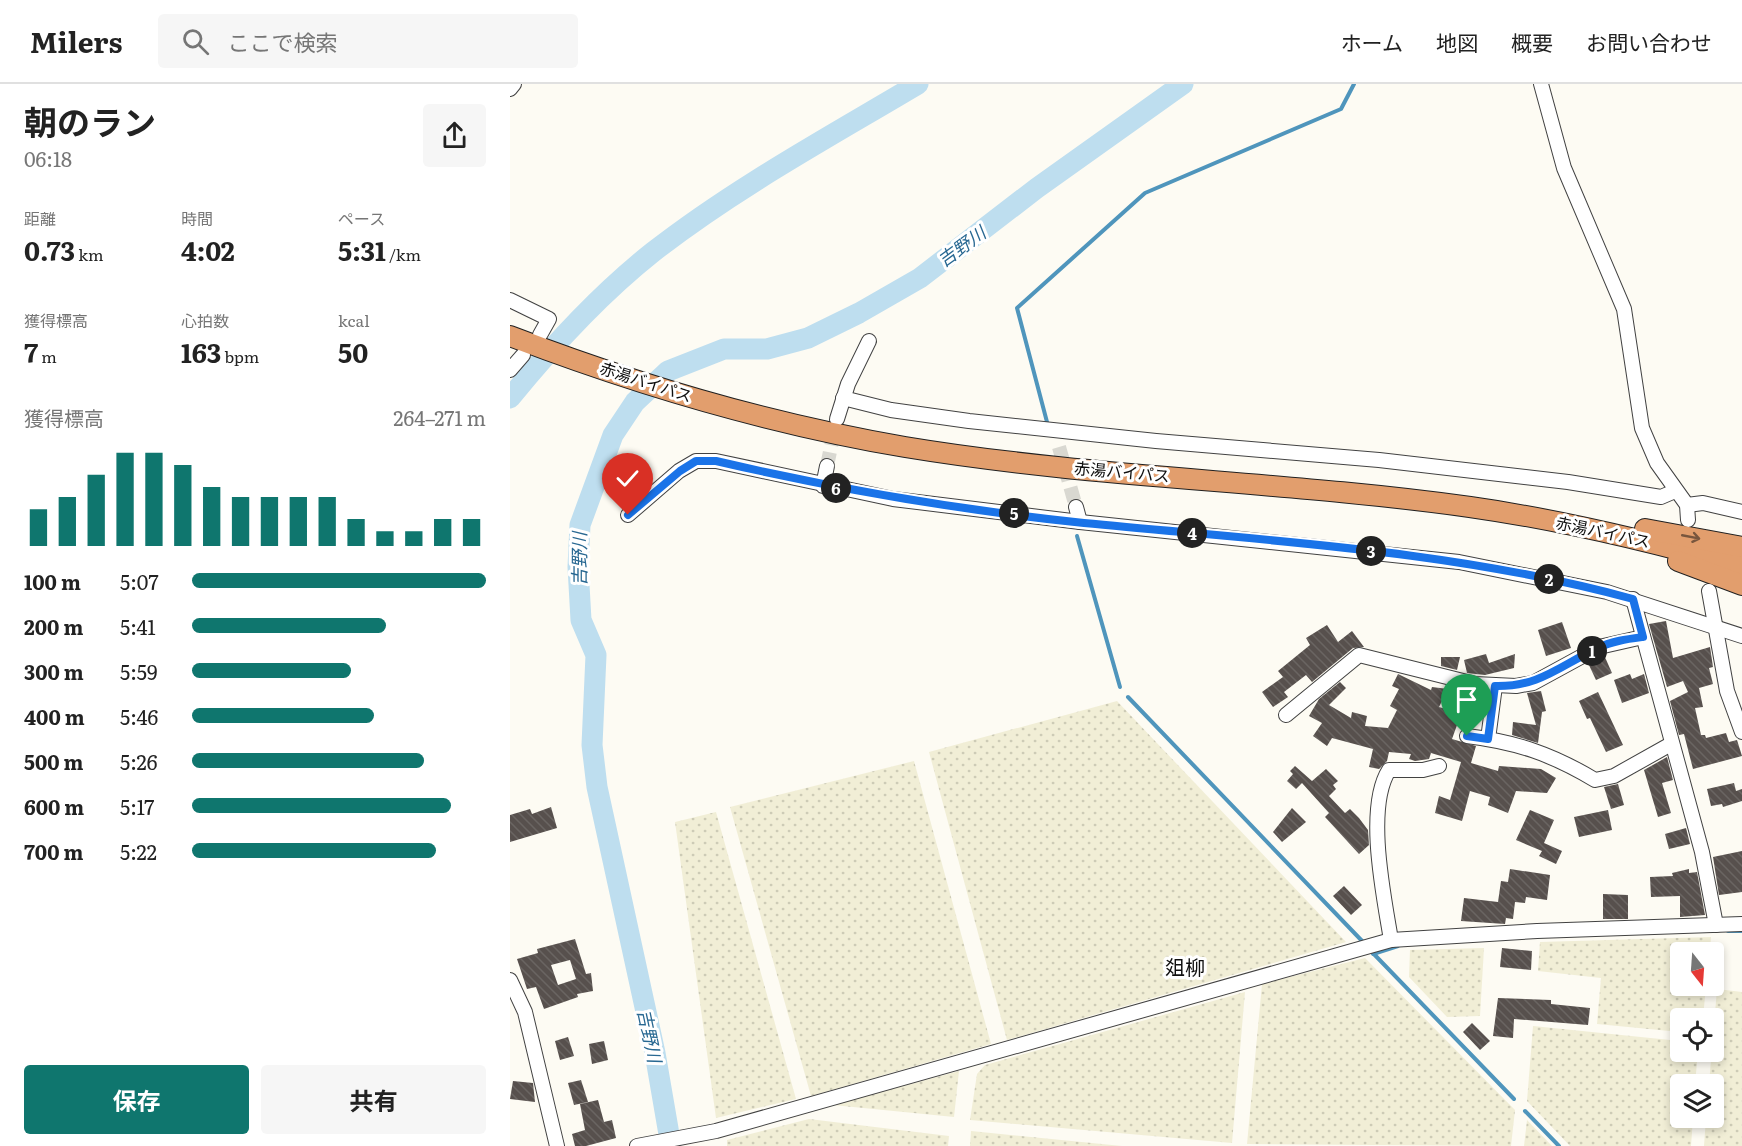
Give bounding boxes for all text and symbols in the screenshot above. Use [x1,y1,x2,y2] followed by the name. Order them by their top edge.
[158,14,578,68] search box
[30,20,122,62] text: Milers
[179,25,212,58] icon: search
[227,25,337,58] text: ここで検索
[1341,26,1403,57] text: ホーム
[1436,26,1478,57] text: 地図
[1511,26,1553,57] text: 概要
[1586,26,1712,57] text: お問い合わせ
[24,96,156,145] text: 朝のラン
[423,104,486,167] button: share
[24,143,72,173] text: 06:18
[24,206,56,230] text: 距離
[181,206,213,230] text: 時間
[338,206,385,230] text: ペース
[931,218,993,273] water label: 吉野川
[24,230,75,269] text: 0.73
[181,230,235,269] text: 4:02
[338,230,386,269] text: 5:31
[75,242,104,266] text: km
[386,242,421,266] text: /km
[24,308,88,332] text: 獲得標高
[181,308,229,332] text: 心拍数
[338,308,370,332] text: kcal
[24,332,38,371] text: 7
[181,332,221,371] text: 163
[338,332,368,371] text: 50
[38,344,57,368] text: m
[221,344,259,368] text: bpm
[597,355,696,407] street label: 赤湯バイパス
[24,402,104,432] text: 獲得標高
[393,402,486,432] text: 264–271 m
[602,453,653,515] pin
[1073,455,1171,487] street label: 赤湯バイパス
[611,462,644,495] icon: check
[821,473,851,503] pin: 6
[831,476,841,500] text: 6
[999,498,1029,528] pin: 5
[1010,501,1018,525] text: 5
[1554,509,1653,553] street label: 赤湯バイパス
[1177,518,1207,548] pin: 4
[1187,521,1197,545] text: 4
[565,530,592,586] water label: 吉野川
[1681,532,1700,543] one-way arrow
[1356,536,1386,566] pin: 3
[1367,539,1375,563] text: 3
[1534,564,1564,594] pin: 2
[24,566,81,596] text: 100 m
[120,566,159,596] text: 5:07
[1545,567,1553,591] text: 2
[24,611,83,641] text: 200 m
[120,611,156,641] text: 5:41
[1577,636,1607,666] pin: 1
[1589,639,1595,663] text: 1
[24,656,84,686] text: 300 m
[120,656,157,686] text: 5:59
[1441,674,1492,736] pin
[1450,683,1483,716] icon: arrive
[24,701,85,731] text: 400 m
[120,701,158,731] text: 5:46
[24,746,83,776] text: 500 m
[120,746,158,776] text: 5:26
[24,791,84,821] text: 600 m
[120,791,155,821] text: 5:17
[24,836,83,866] text: 700 m
[120,836,157,866] text: 5:22
[1670,942,1724,996] north arrow
[1670,942,1724,1128] map controls
[1165,951,1205,981] district label: 爼柳
[632,1006,670,1067] water label: 吉野川
[1670,1008,1724,1062] button: locate
[24,1065,249,1134] button: 保存
[261,1065,486,1134] button: 共有
[1670,1074,1724,1128] button: layers

